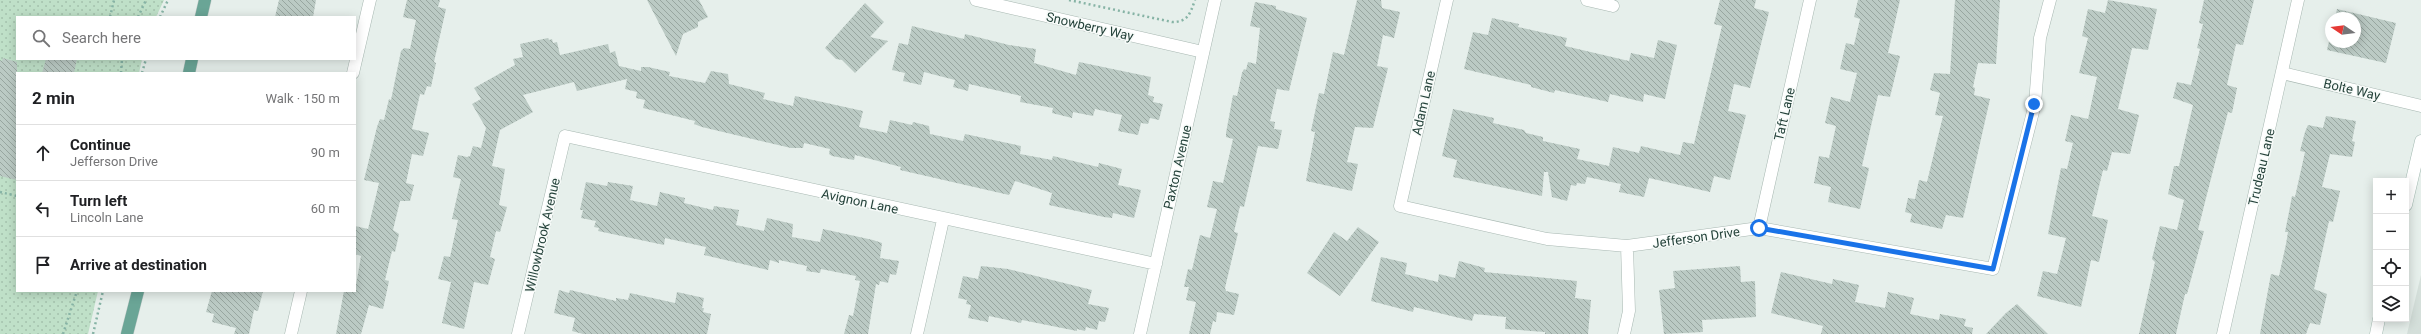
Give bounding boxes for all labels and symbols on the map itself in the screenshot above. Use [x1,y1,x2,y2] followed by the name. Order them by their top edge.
[1045,9,1135,44] street label: Snowberry Way
[2325,12,2361,48] north arrow
[1409,69,1438,137] street label: Adam Lane
[2322,76,2382,103] street label: Bolte Way
[1771,86,1798,142] street label: Taft Lane
[2025,95,2043,113] route end
[1160,123,1195,211] street label: Paxton Avenue
[2245,127,2278,207] street label: Trudeau Lane
[522,176,563,294] street label: Willowbrook Avenue
[820,186,900,217] street label: Avignon Lane
[1750,219,1768,237] route start
[1651,224,1741,251] street label: Jefferson Drive

